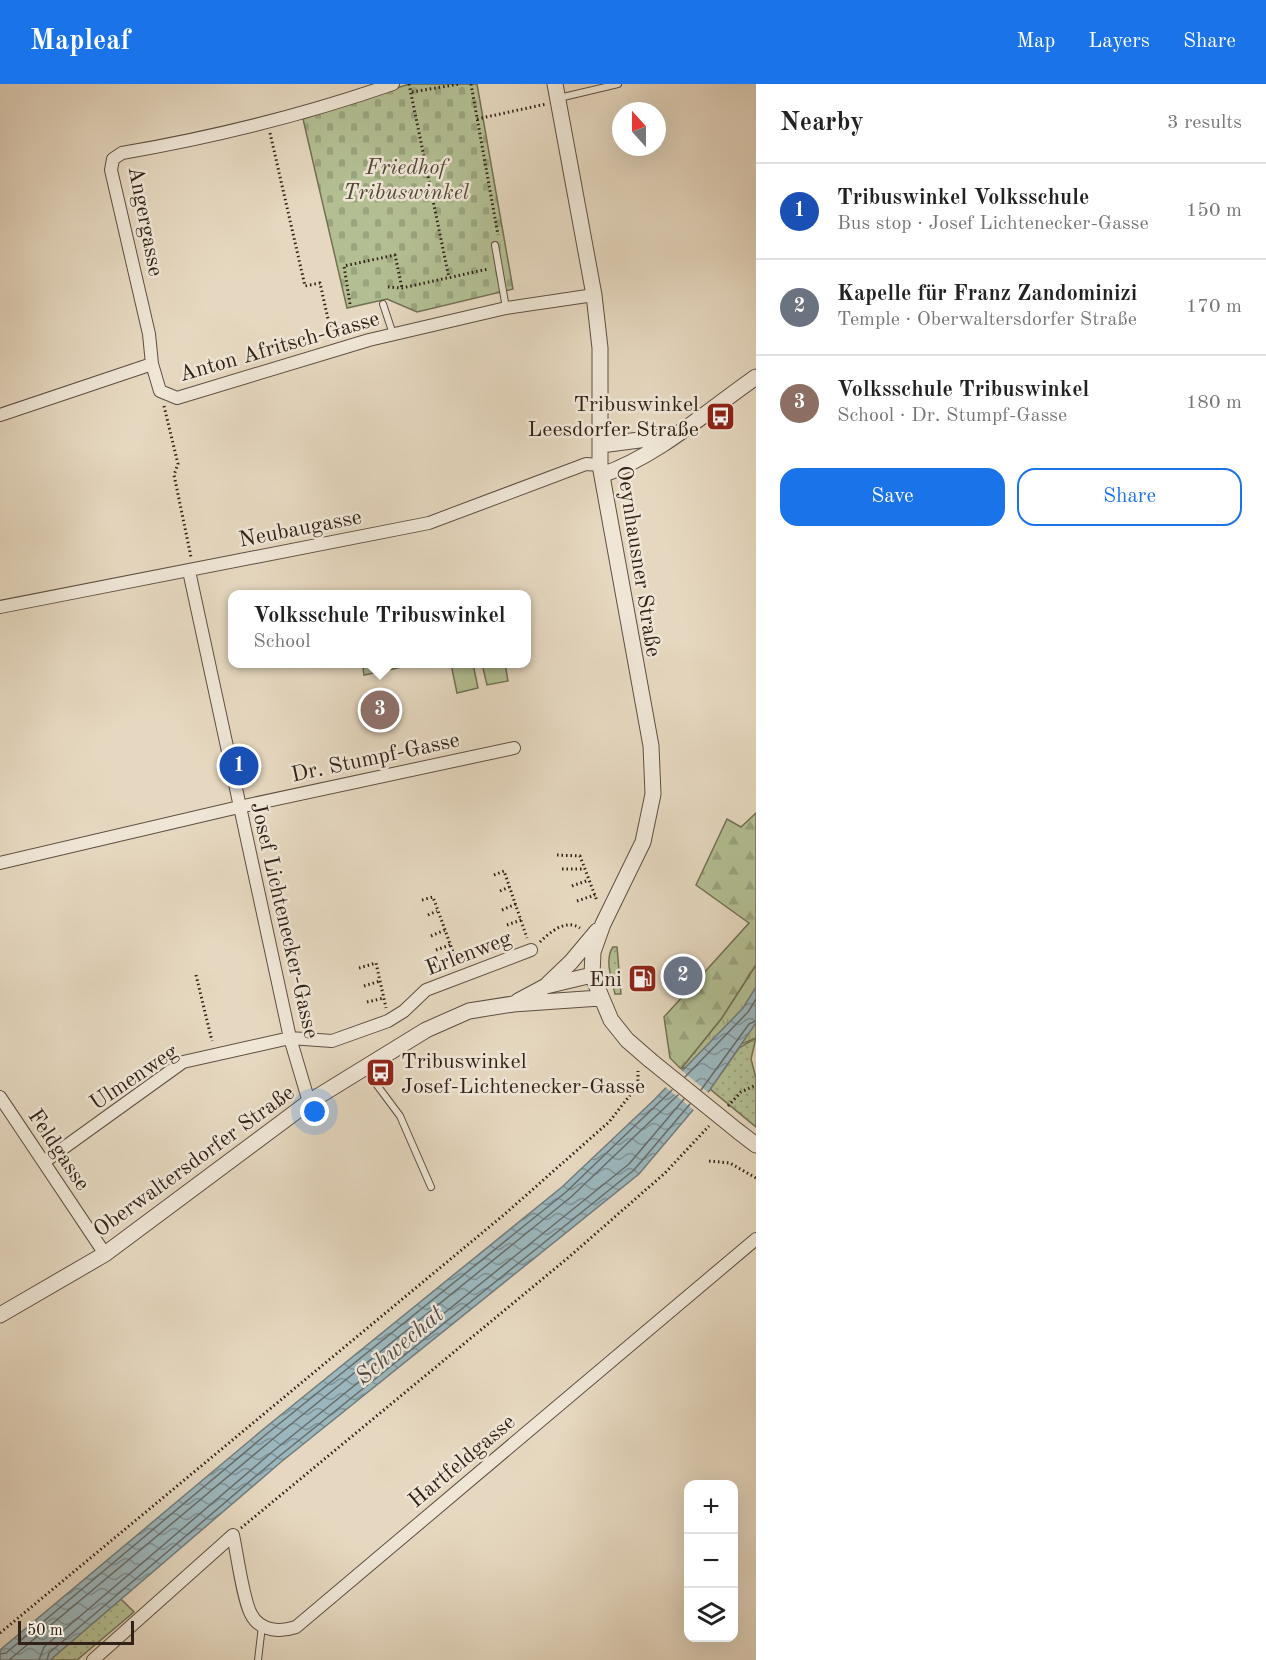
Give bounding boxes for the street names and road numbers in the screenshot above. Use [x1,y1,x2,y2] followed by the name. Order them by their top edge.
[124,164,166,278] street label: Angergasse
[177,308,382,386] street label: Anton Afritsch-Gasse
[612,464,664,658] street label: Oeynhausner Straße
[237,506,364,552] street label: Neubaugasse
[289,729,462,787] street label: Dr. Stumpf-Gasse
[246,800,322,1041] street label: Josef Lichtenecker-Gasse
[423,927,515,980] street label: Erlenweg
[86,1040,182,1115] street label: Ulmenweg
[90,1082,299,1242] street label: Oberwaltersdorfer Straße
[23,1106,93,1195] street label: Feldgasse
[405,1411,520,1512] street label: Hartfeldgasse

